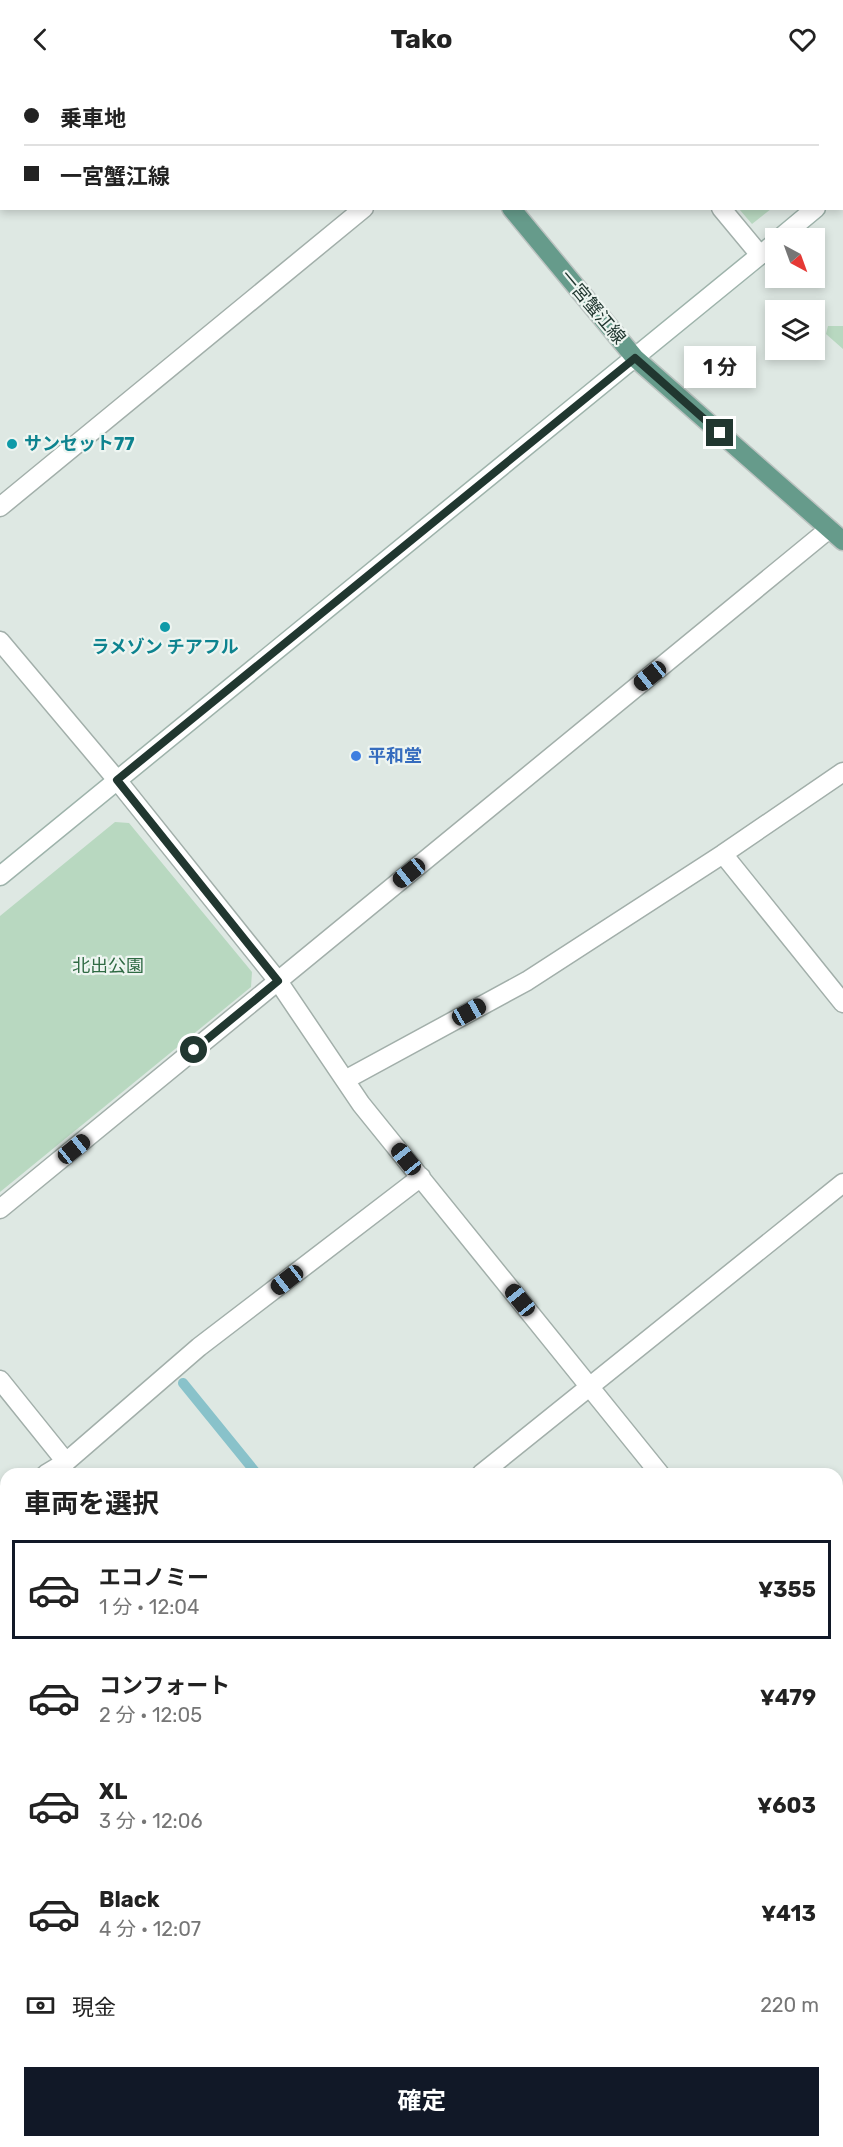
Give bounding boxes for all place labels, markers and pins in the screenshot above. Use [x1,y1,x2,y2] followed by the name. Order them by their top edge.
[24,433,135,455] place label: サンセット77
[5,437,19,451] marker: サンセット77
[158,620,172,634] marker: ラメゾン チアフル
[91,636,239,658] place label: ラメゾン チアフル
[368,745,422,767] place label: 平和堂
[349,749,363,763] marker: 平和堂

